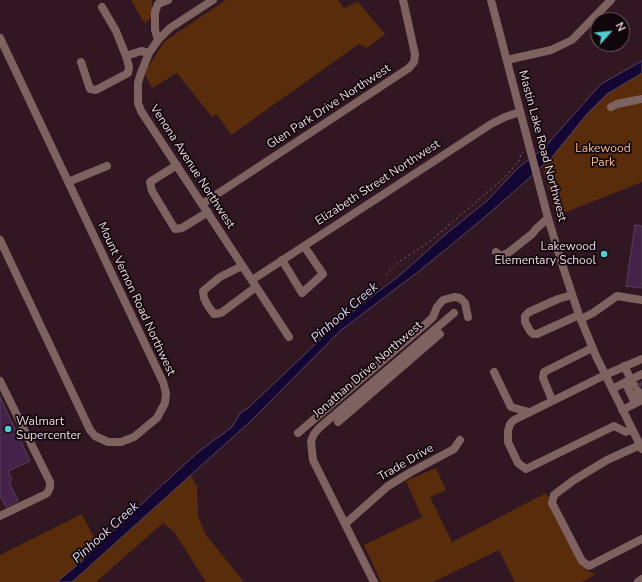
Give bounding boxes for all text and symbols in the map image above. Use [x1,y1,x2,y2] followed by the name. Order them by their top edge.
[590,12,630,52] north arrow
[612,20,629,34] text: N
[264,62,394,152] street label: Glen Park Drive Northwest
[515,69,569,223] street label: Mastin Lake Road Northwest
[146,102,238,232] street label: Venona Avenue Northwest
[313,137,443,229] street label: Elizabeth Street Northwest
[575,142,631,170] park label: Lakewood Park
[94,220,178,378] street label: Mount Vernon Road Northwest
[495,240,596,268] place label: Lakewood Elementary School
[599,249,609,259] marker: Lakewood Elementary School
[308,280,382,346] water label: Pinhook Creek
[310,319,426,421] street label: Jonathan Drive Northwest
[16,415,81,443] place label: Walmart Supercenter
[3,424,13,434] marker: Walmart Supercenter
[376,441,436,485] street label: Trade Drive
[70,499,142,567] water label: Pinhook Creek

